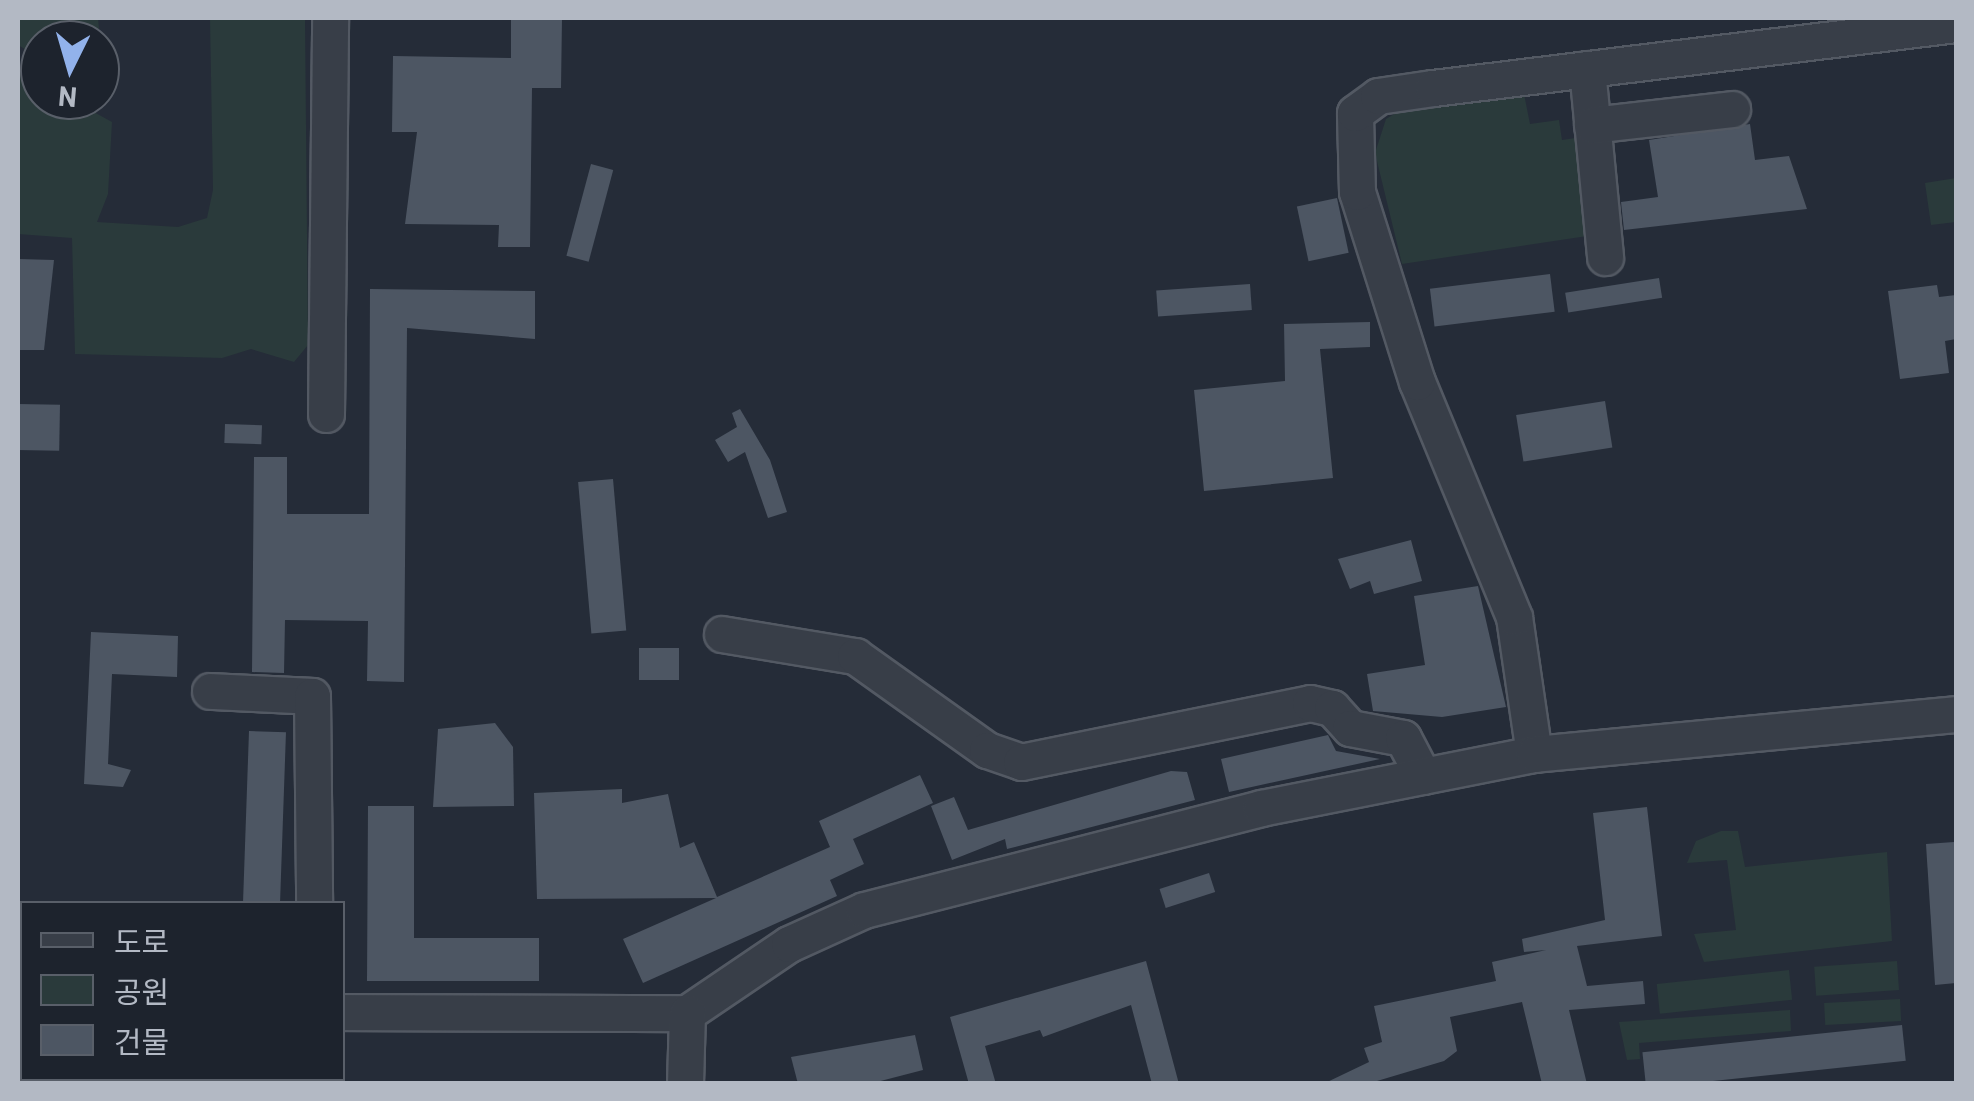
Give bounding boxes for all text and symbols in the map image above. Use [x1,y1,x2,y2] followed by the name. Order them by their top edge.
[20,20,120,120] north arrow
[57,80,78,116] text: N
[20,901,345,1081] legend
[114,923,169,959] text: 도로
[114,973,169,1009] text: 공원
[114,1023,169,1059] text: 건물

